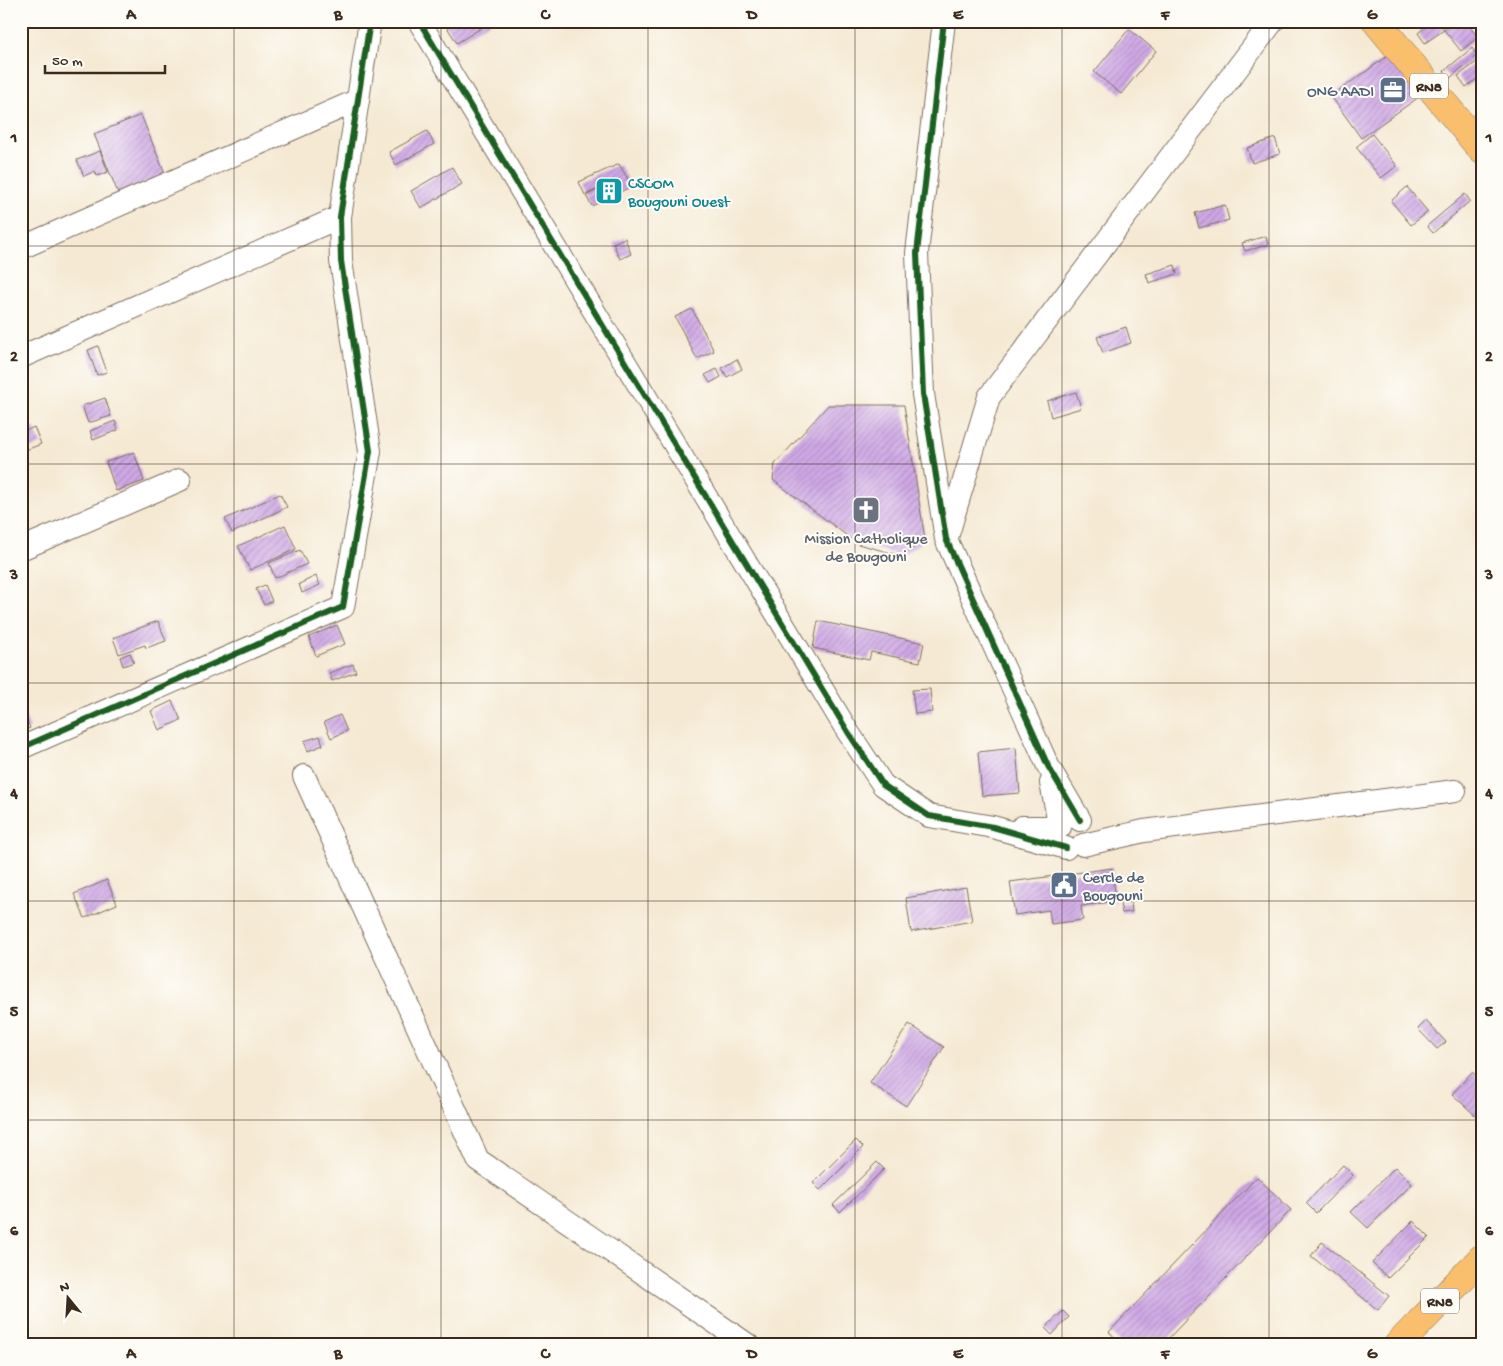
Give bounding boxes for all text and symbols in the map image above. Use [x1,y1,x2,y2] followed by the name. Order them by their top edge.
[125,7,137,26] text: A
[333,7,343,26] text: B
[540,7,551,26] text: C
[745,7,758,26] text: D
[953,7,964,26] text: E
[1160,7,1171,26] text: F
[1367,7,1378,26] text: G
[45,42,165,74] scale bar
[52,53,83,71] text: 50 m
[1410,74,1448,98] road number: RN8
[1378,75,1408,105] office icon: ONG AADI
[1307,84,1374,103] place label: ONG AADI
[10,130,17,149] text: 1
[1485,130,1492,149] text: 1
[594,176,624,206] building icon: CSCOM Bougouni Ouest
[627,176,731,213] place label: CSCOM Bougouni Ouest
[10,349,18,368] text: 2
[1485,349,1493,368] text: 2
[851,495,881,525] church icon: Mission Catholique de Bougouni
[805,531,928,568] place label: Mission Catholique de Bougouni
[9,567,18,586] text: 3
[1484,567,1493,586] text: 3
[9,786,18,805] text: 4
[1484,786,1493,805] text: 4
[1049,870,1079,900] public building icon: Cercle de Bougouni
[1082,870,1145,907] place label: Cercle de Bougouni
[10,1004,19,1023] text: 5
[1485,1004,1494,1023] text: 5
[10,1223,19,1242] text: 6
[1485,1223,1494,1242] text: 6
[42,1274,92,1324] north arrow
[58,1279,72,1298] text: N
[1421,1288,1459,1314] road number: RN8
[125,1346,137,1365] text: A
[333,1346,343,1365] text: B
[540,1346,551,1365] text: C
[745,1346,758,1365] text: D
[953,1346,964,1365] text: E
[1160,1346,1171,1365] text: F
[1367,1346,1378,1365] text: G

